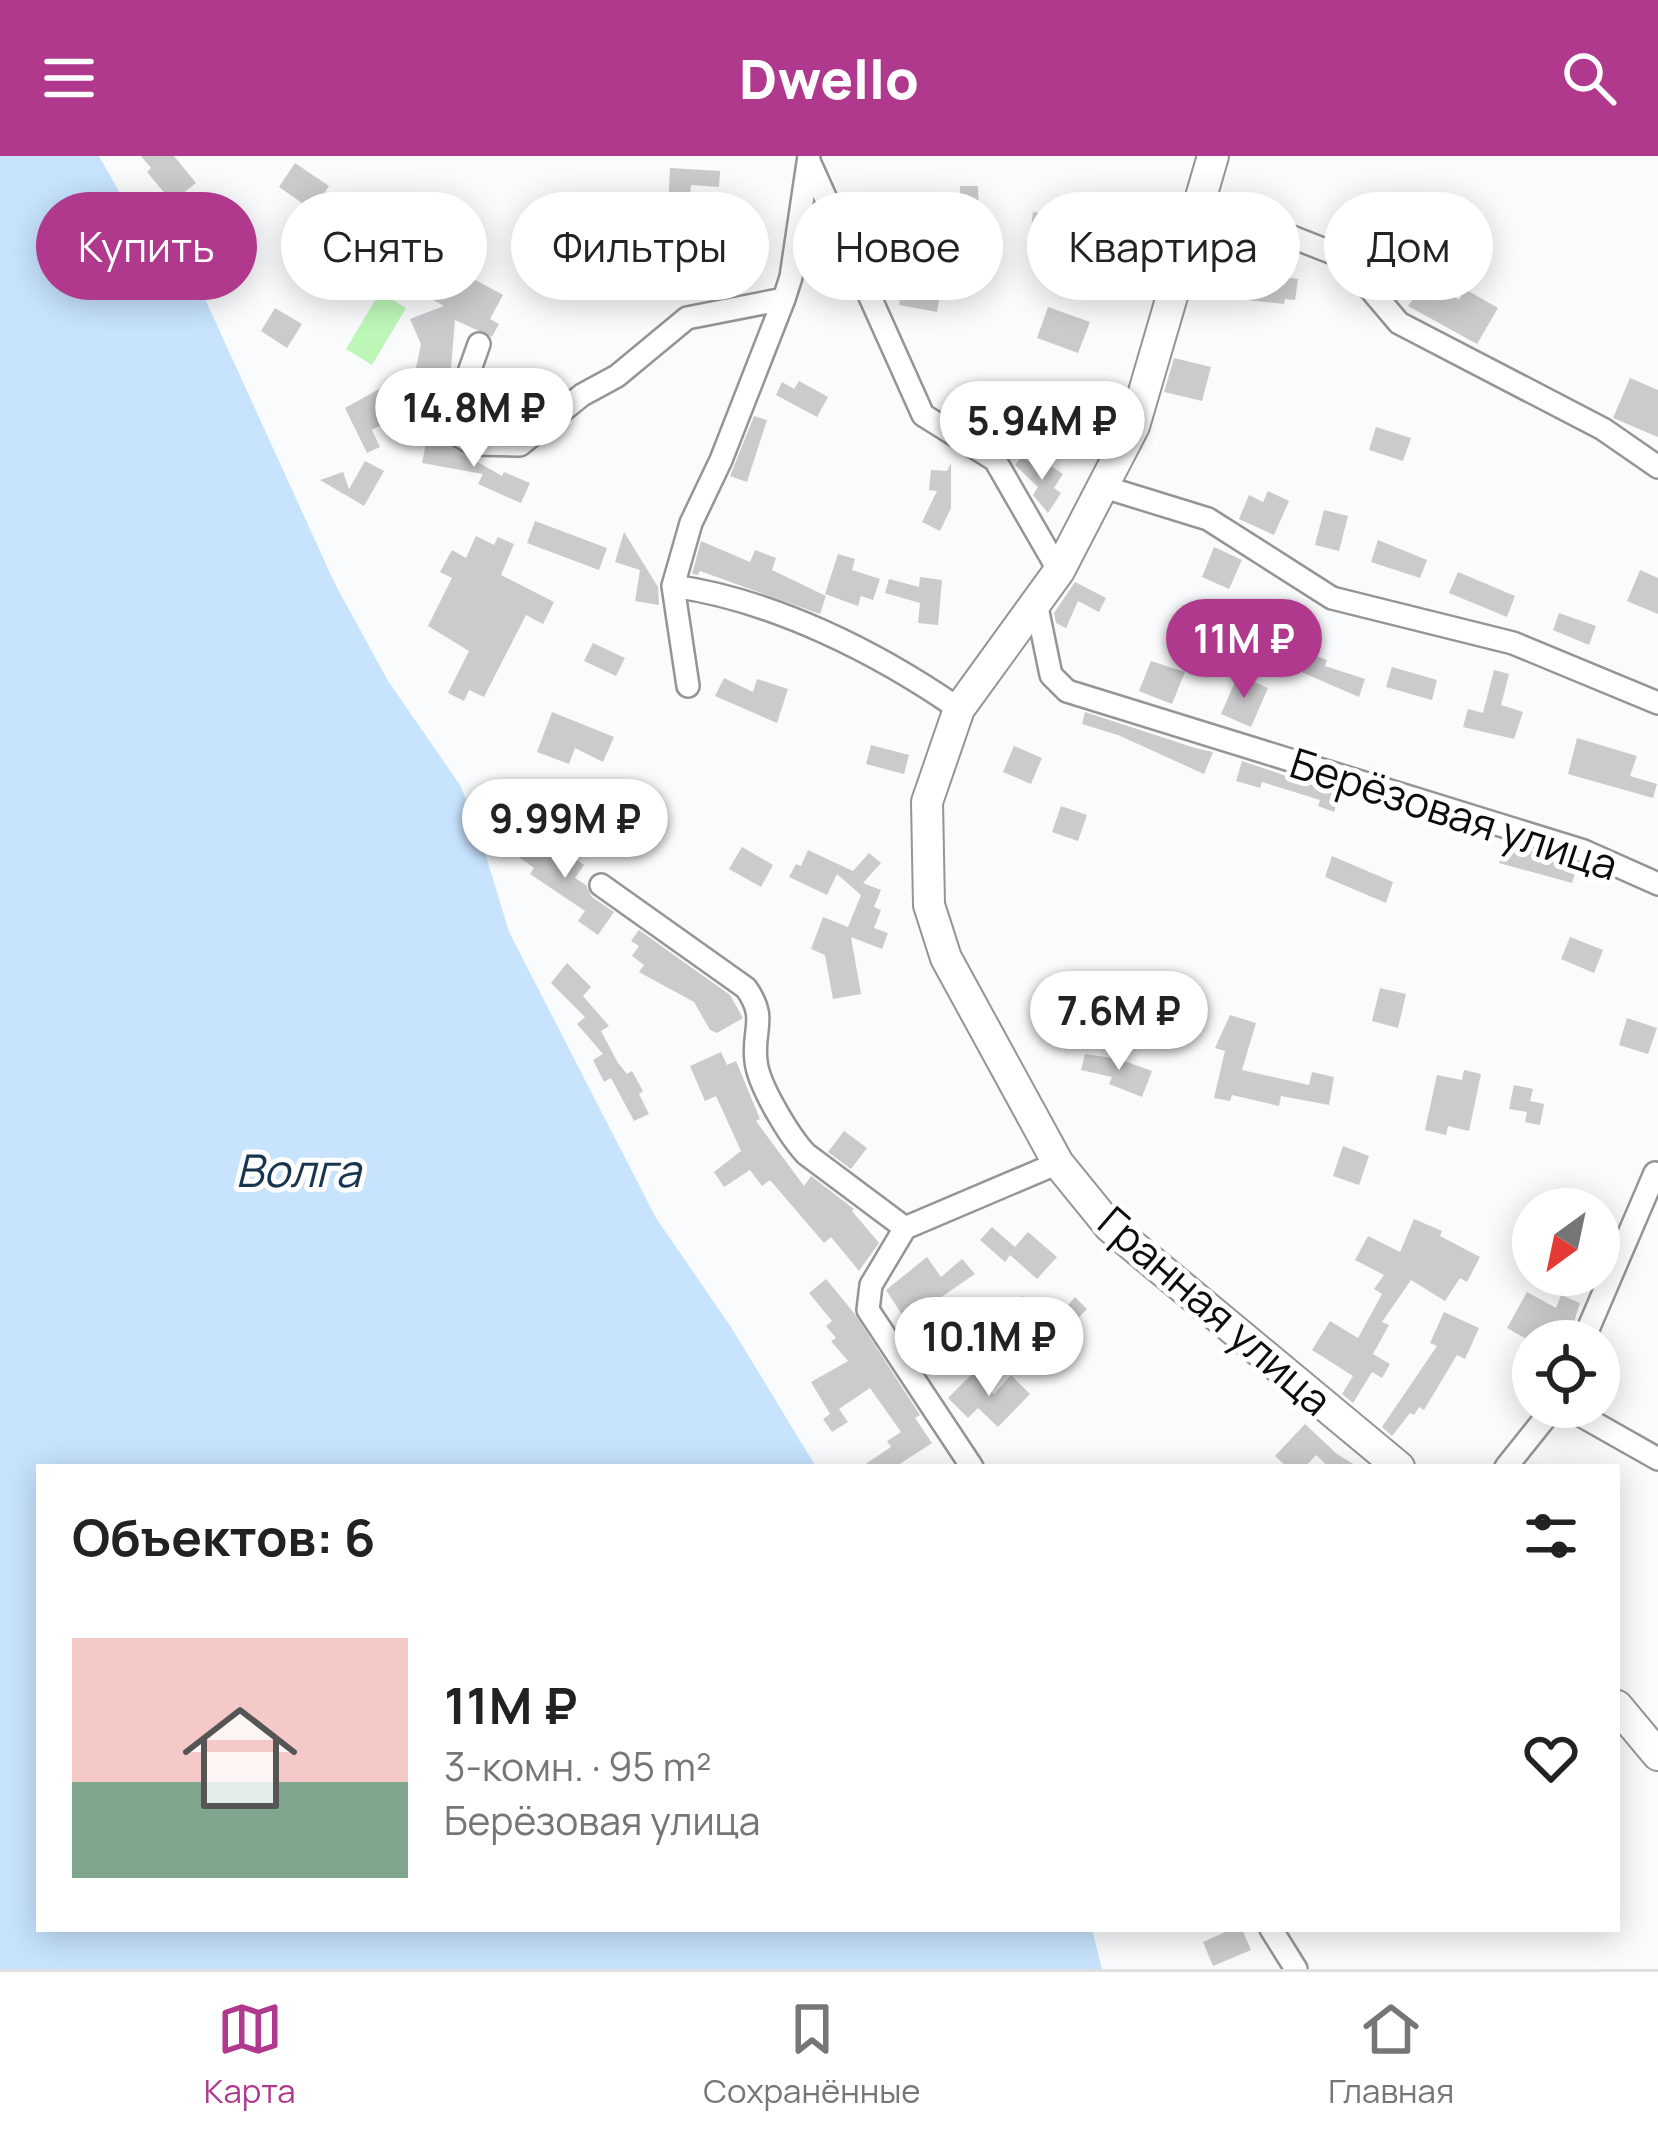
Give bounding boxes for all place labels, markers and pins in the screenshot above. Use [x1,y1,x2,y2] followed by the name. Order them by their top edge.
[363,368,585,470] pin: 14.8M ₽
[931,381,1153,483] pin: 5.94M ₽
[1160,599,1328,701] pin: 11M ₽
[454,779,676,881] pin: 9.99M ₽
[1021,971,1217,1073] pin: 7.6M ₽
[878,1297,1100,1399] pin: 10.1M ₽

